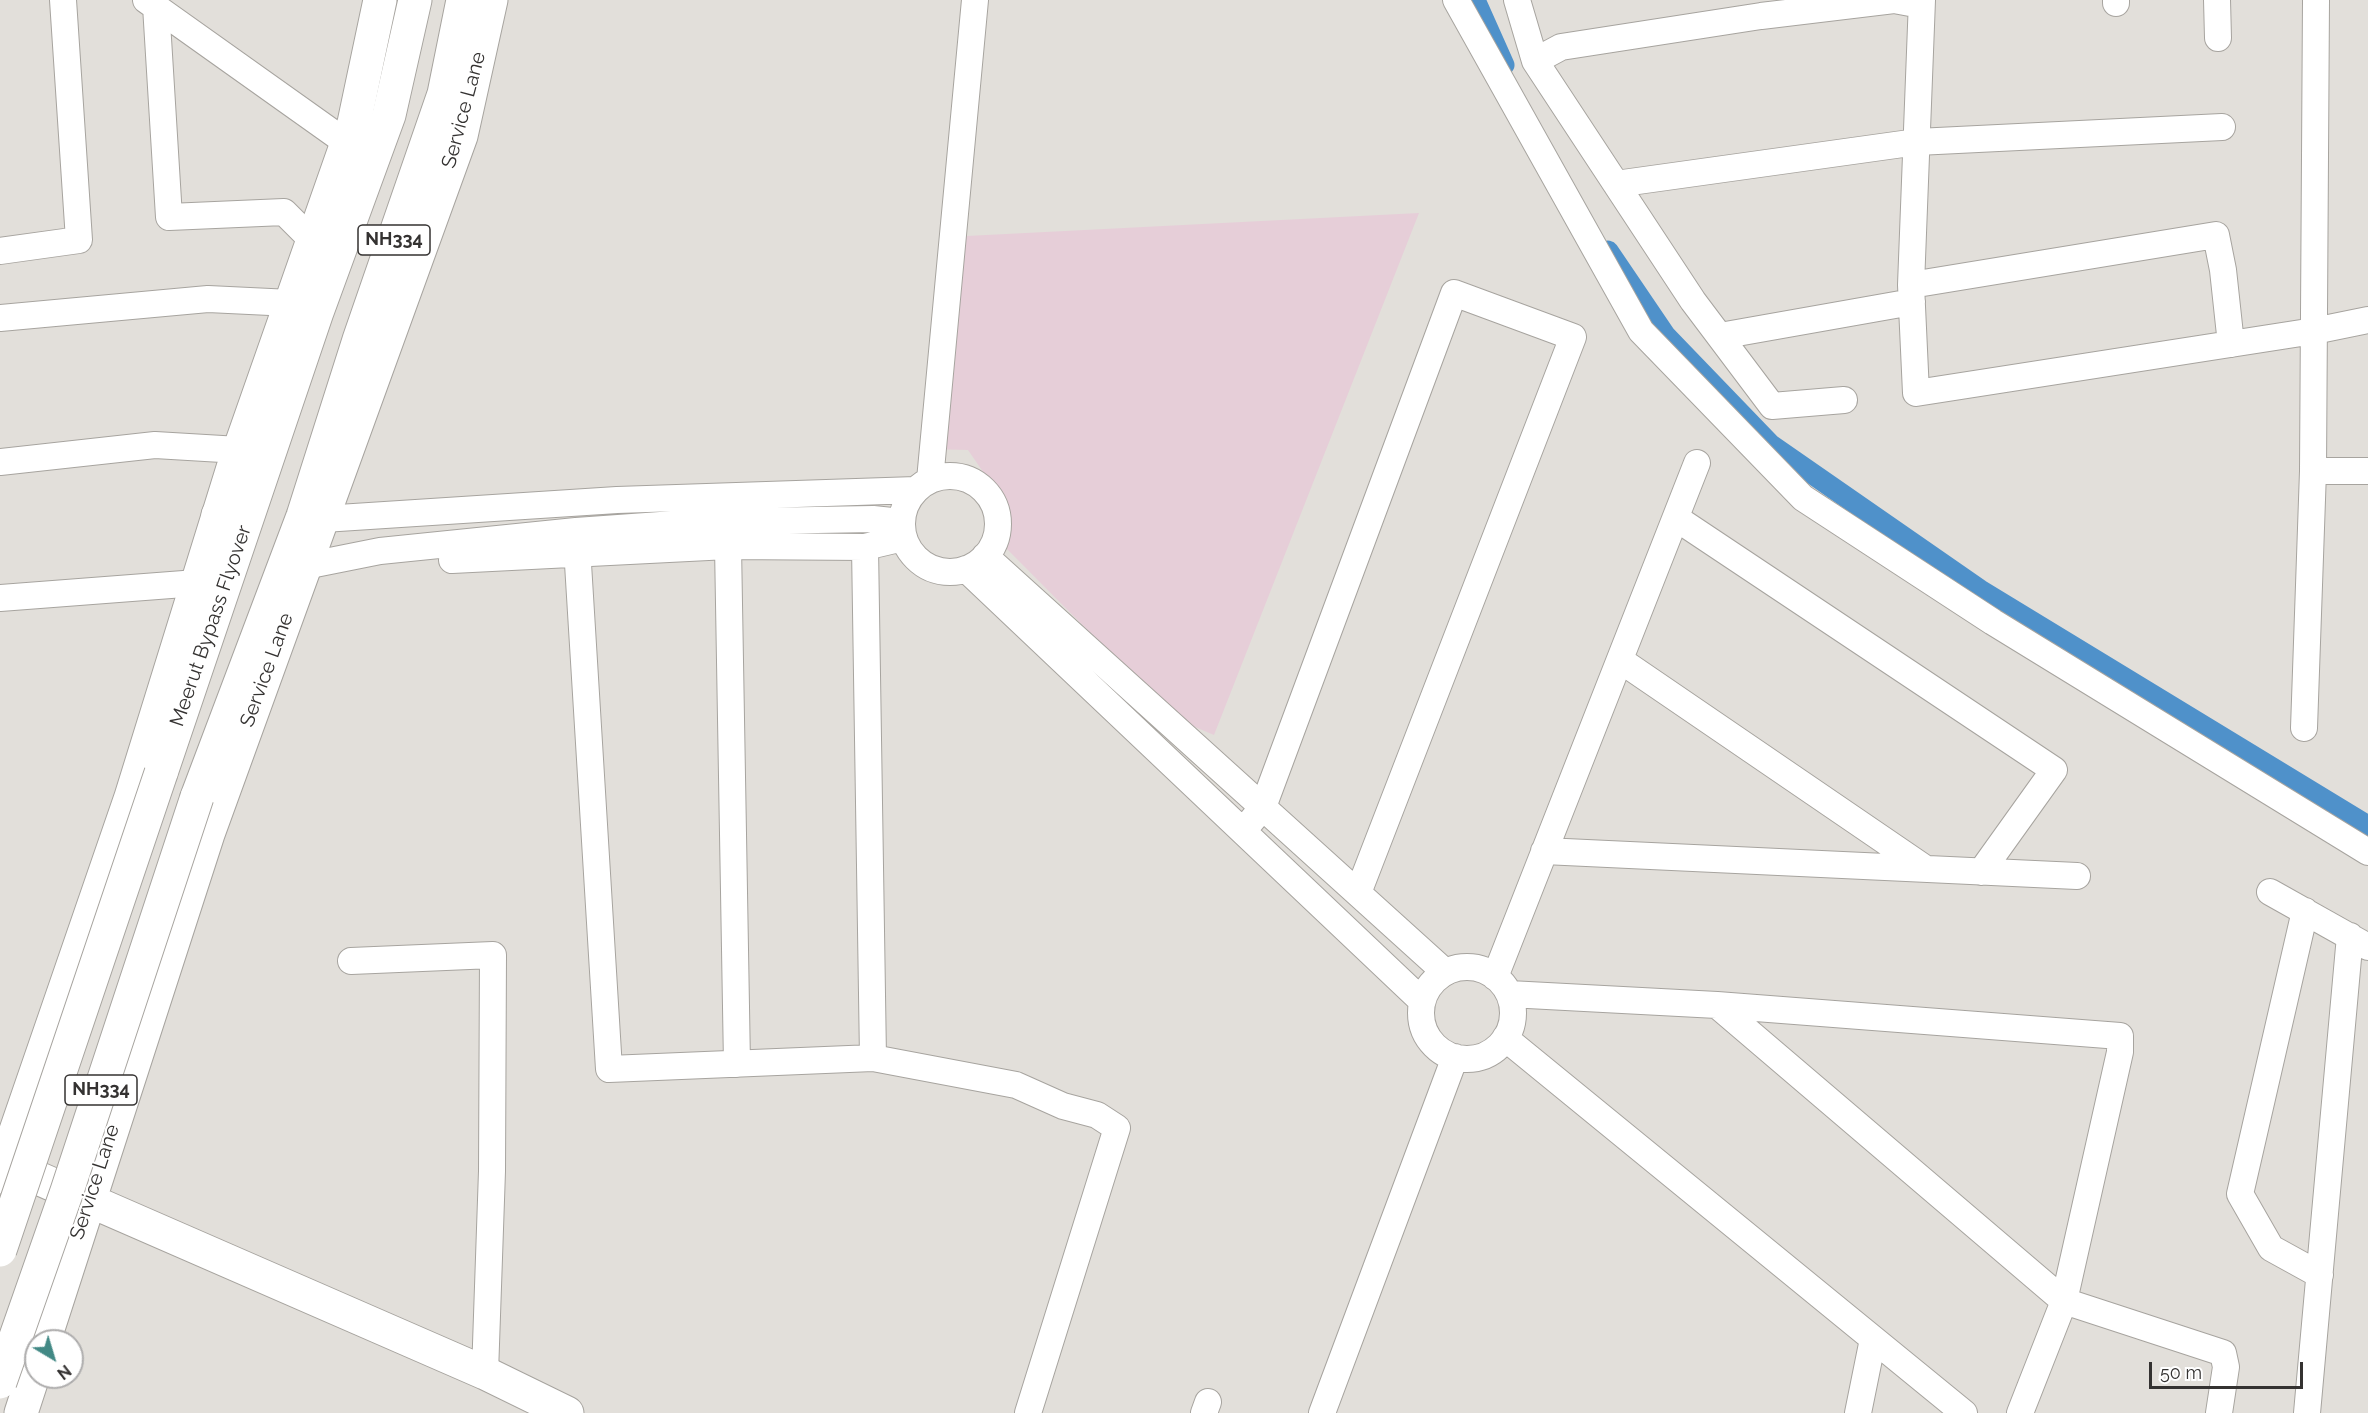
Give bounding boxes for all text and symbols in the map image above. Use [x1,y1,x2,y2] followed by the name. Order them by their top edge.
[437,49,491,171] street label: Service Lane
[358,225,430,255] road number: NH334
[165,522,257,730] street label: Meerut Bypass Flyover
[235,610,299,730] street label: Service Lane
[65,1075,137,1105] road number: NH334
[65,1121,125,1243] street label: Service Lane
[24,1329,84,1389] north arrow
[2152,1350,2306,1388] scale bar
[53,1361,75,1383] text: N
[2160,1362,2202,1383] text: 50 m

